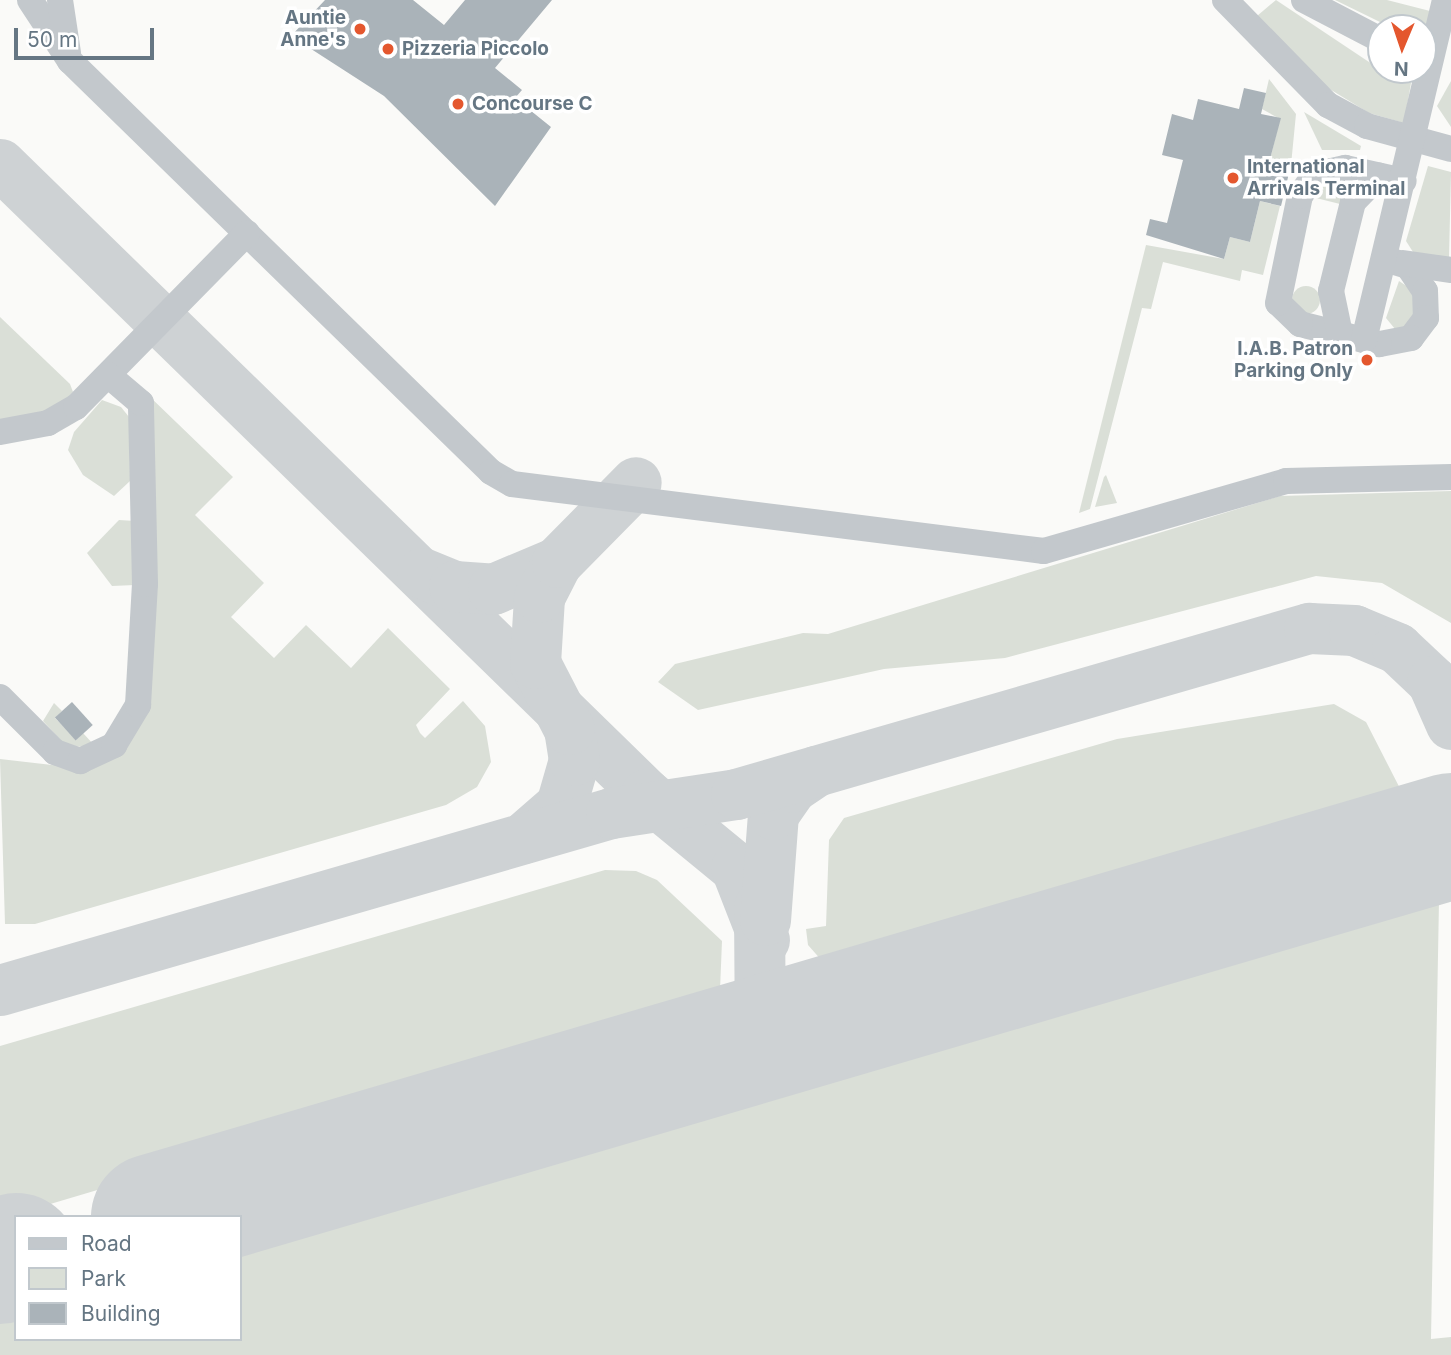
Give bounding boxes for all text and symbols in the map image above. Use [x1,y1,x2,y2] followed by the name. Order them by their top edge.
[280,7,346,51] place label: Auntie Anne's
[18,14,158,58] scale bar
[1367,14,1437,84] north arrow
[352,21,368,37] marker: Auntie Anne's
[27,27,77,52] text: 50 m
[402,38,549,60] place label: Pizzeria Piccolo
[380,41,396,57] marker: Pizzeria Piccolo
[1394,57,1409,80] text: N
[472,93,592,115] place label: Concourse C
[450,96,466,112] marker: Concourse C
[1247,156,1406,200] place label: International Arrivals Terminal
[1225,170,1241,186] marker: International Arrivals Terminal
[1234,338,1353,382] place label: I.A.B. Patron Parking Only
[1359,352,1375,368] marker: I.A.B. Patron Parking Only
[14,1215,242,1341] legend
[81,1231,132,1256] text: Road
[81,1266,126,1291] text: Park
[81,1301,161,1326] text: Building

